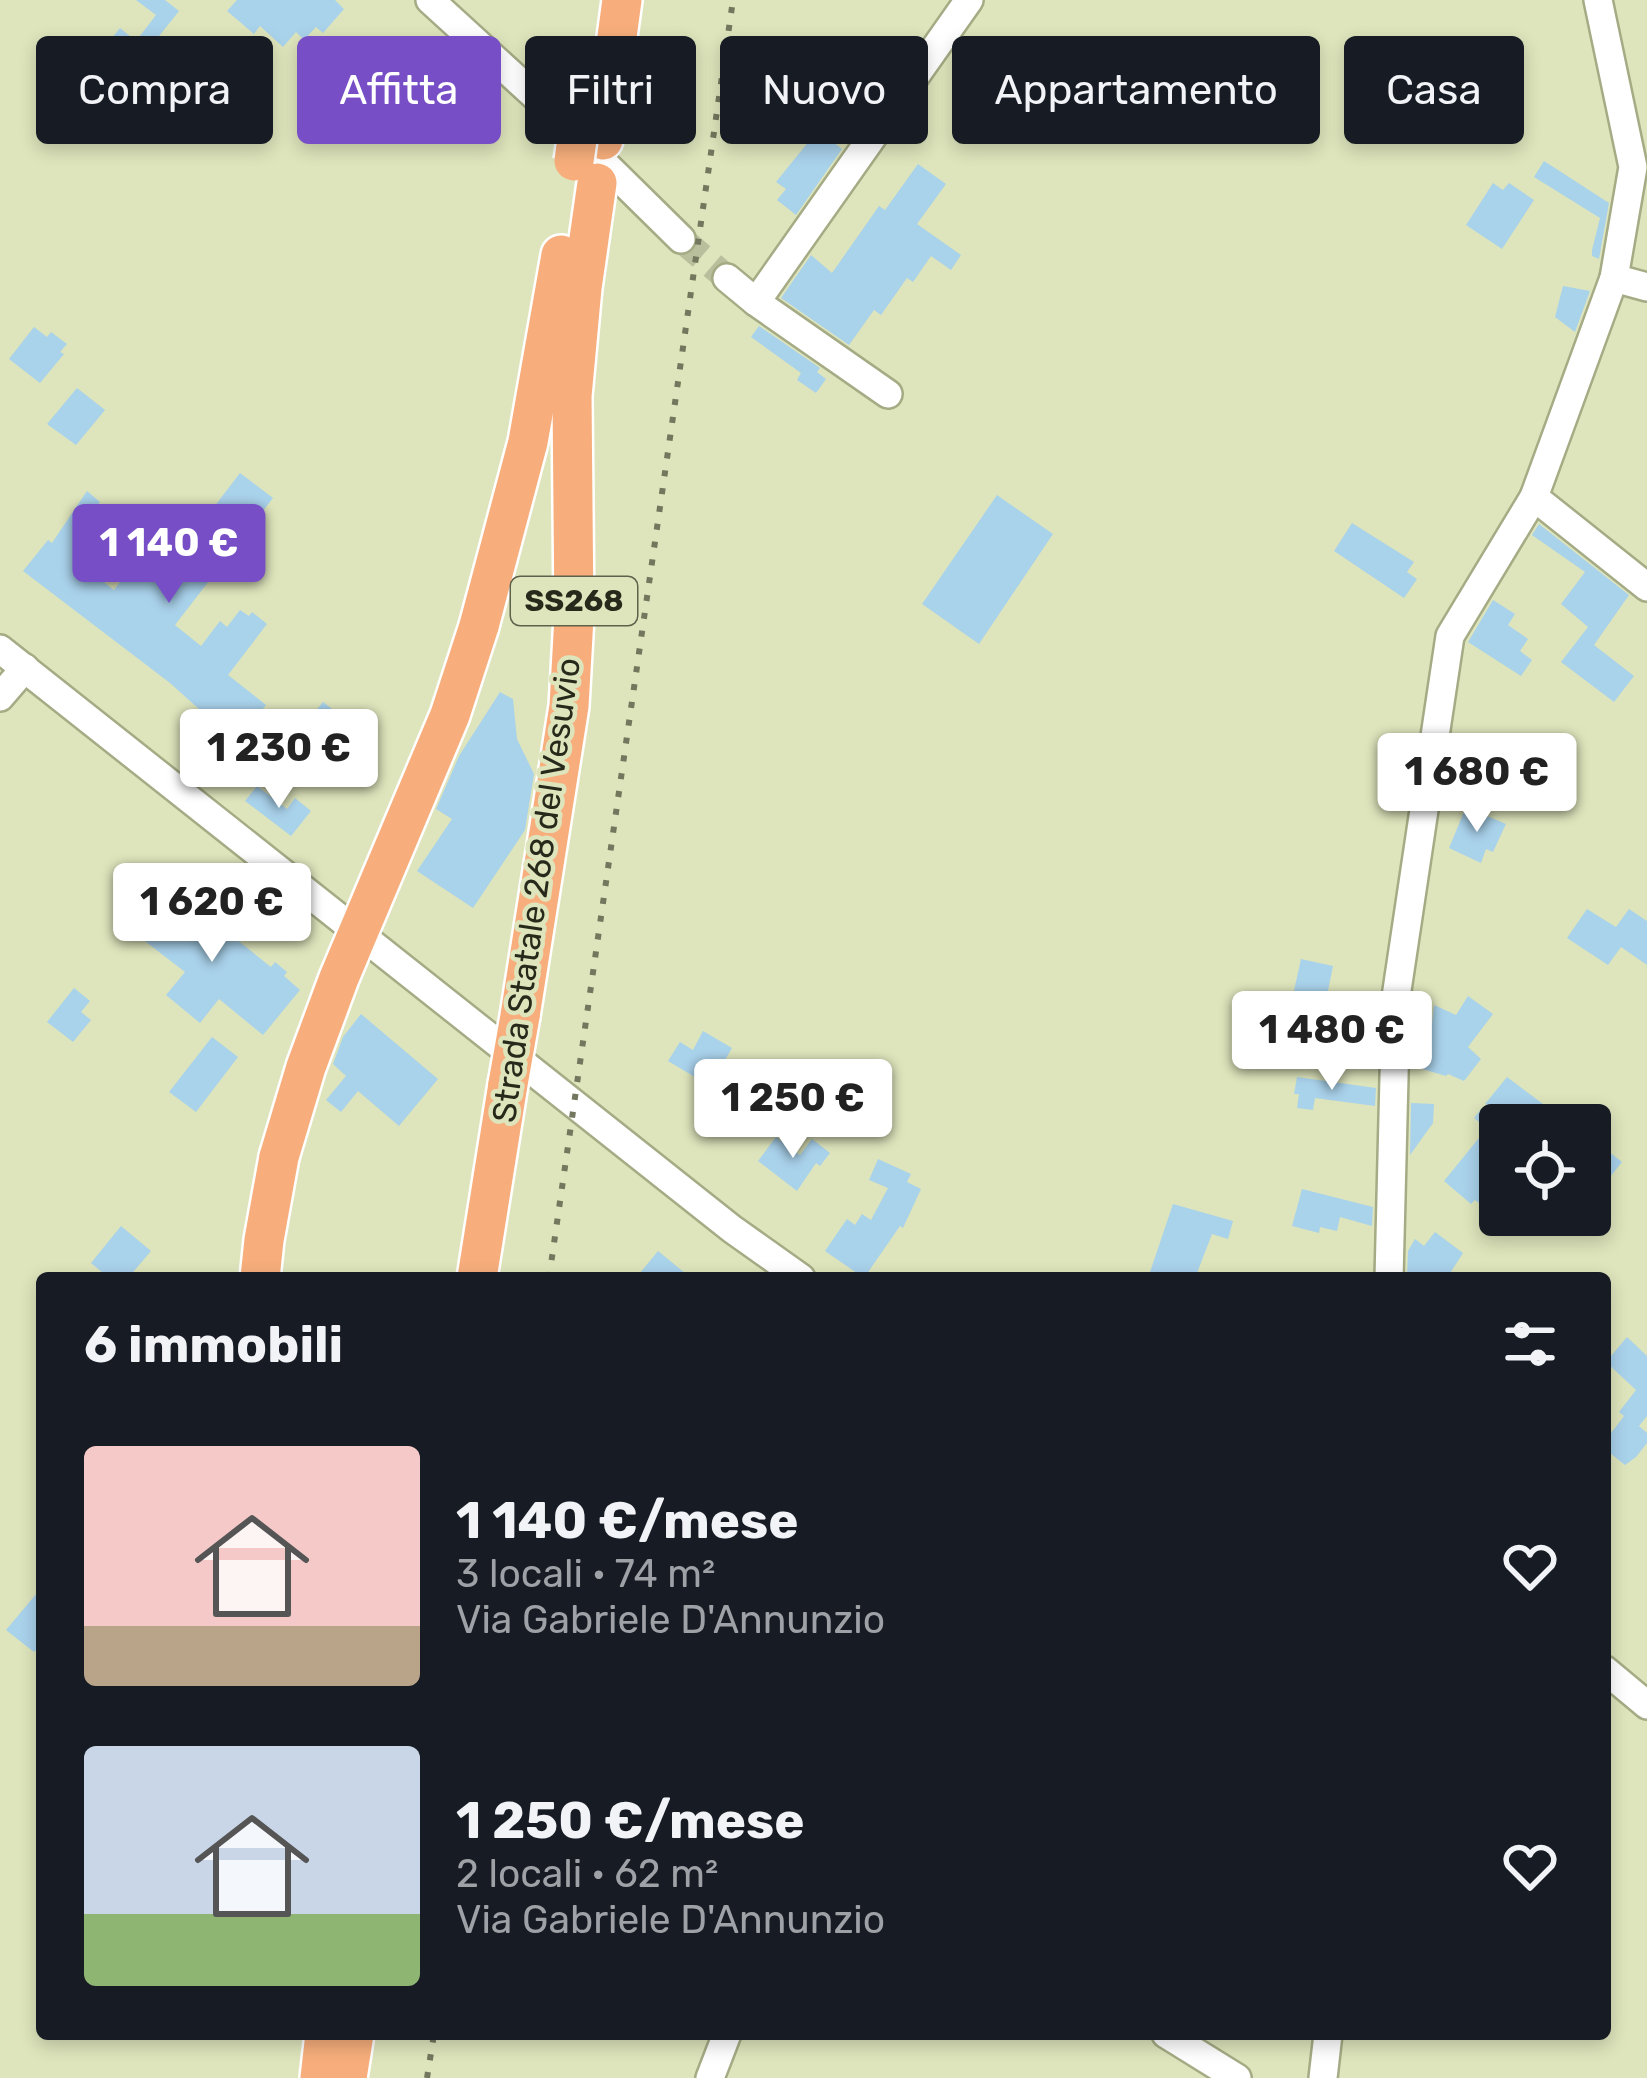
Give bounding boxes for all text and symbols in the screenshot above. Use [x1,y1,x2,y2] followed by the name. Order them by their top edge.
[36,36,273,144] chip: Compra
[297,36,501,144] chip: Affitta
[525,36,696,144] chip: Filtri
[720,36,928,144] chip: Nuovo
[952,36,1320,144] chip: Appartamento
[1344,36,1524,144] chip: Casa
[58,504,280,606] pin: 1 140 €
[99,520,239,566] text: 1 140 €
[511,577,637,625] road number: SS268
[484,655,588,1125] street label: Strada Statale 268 del Vesuvio
[168,709,390,811] pin: 1 230 €
[207,725,351,771] text: 1 230 €
[1366,733,1588,835] pin: 1 680 €
[1405,749,1549,795] text: 1 680 €
[101,863,323,965] pin: 1 620 €
[140,879,284,925] text: 1 620 €
[1221,991,1443,1093] pin: 1 480 €
[1259,1007,1405,1053] text: 1 480 €
[682,1059,904,1161] pin: 1 250 €
[721,1075,865,1121] text: 1 250 €
[1479,1104,1611,1236] map controls
[1479,1104,1611,1236] button: locate
[1497,1311,1563,1377] icon: filters
[84,1314,343,1375] text: 6 immobili
[456,1490,799,1551] text: 1 140 €/mese
[180,1494,324,1638] icon: home
[1497,1533,1563,1599] icon: heart
[456,1551,715,1597] text: 3 locali · 74 m²
[456,1597,885,1643] text: Via Gabriele D'Annunzio
[456,1790,804,1851] text: 1 250 €/mese
[180,1794,324,1938] icon: home
[1497,1833,1563,1899] icon: heart
[456,1851,718,1897] text: 2 locali · 62 m²
[456,1897,885,1943] text: Via Gabriele D'Annunzio

